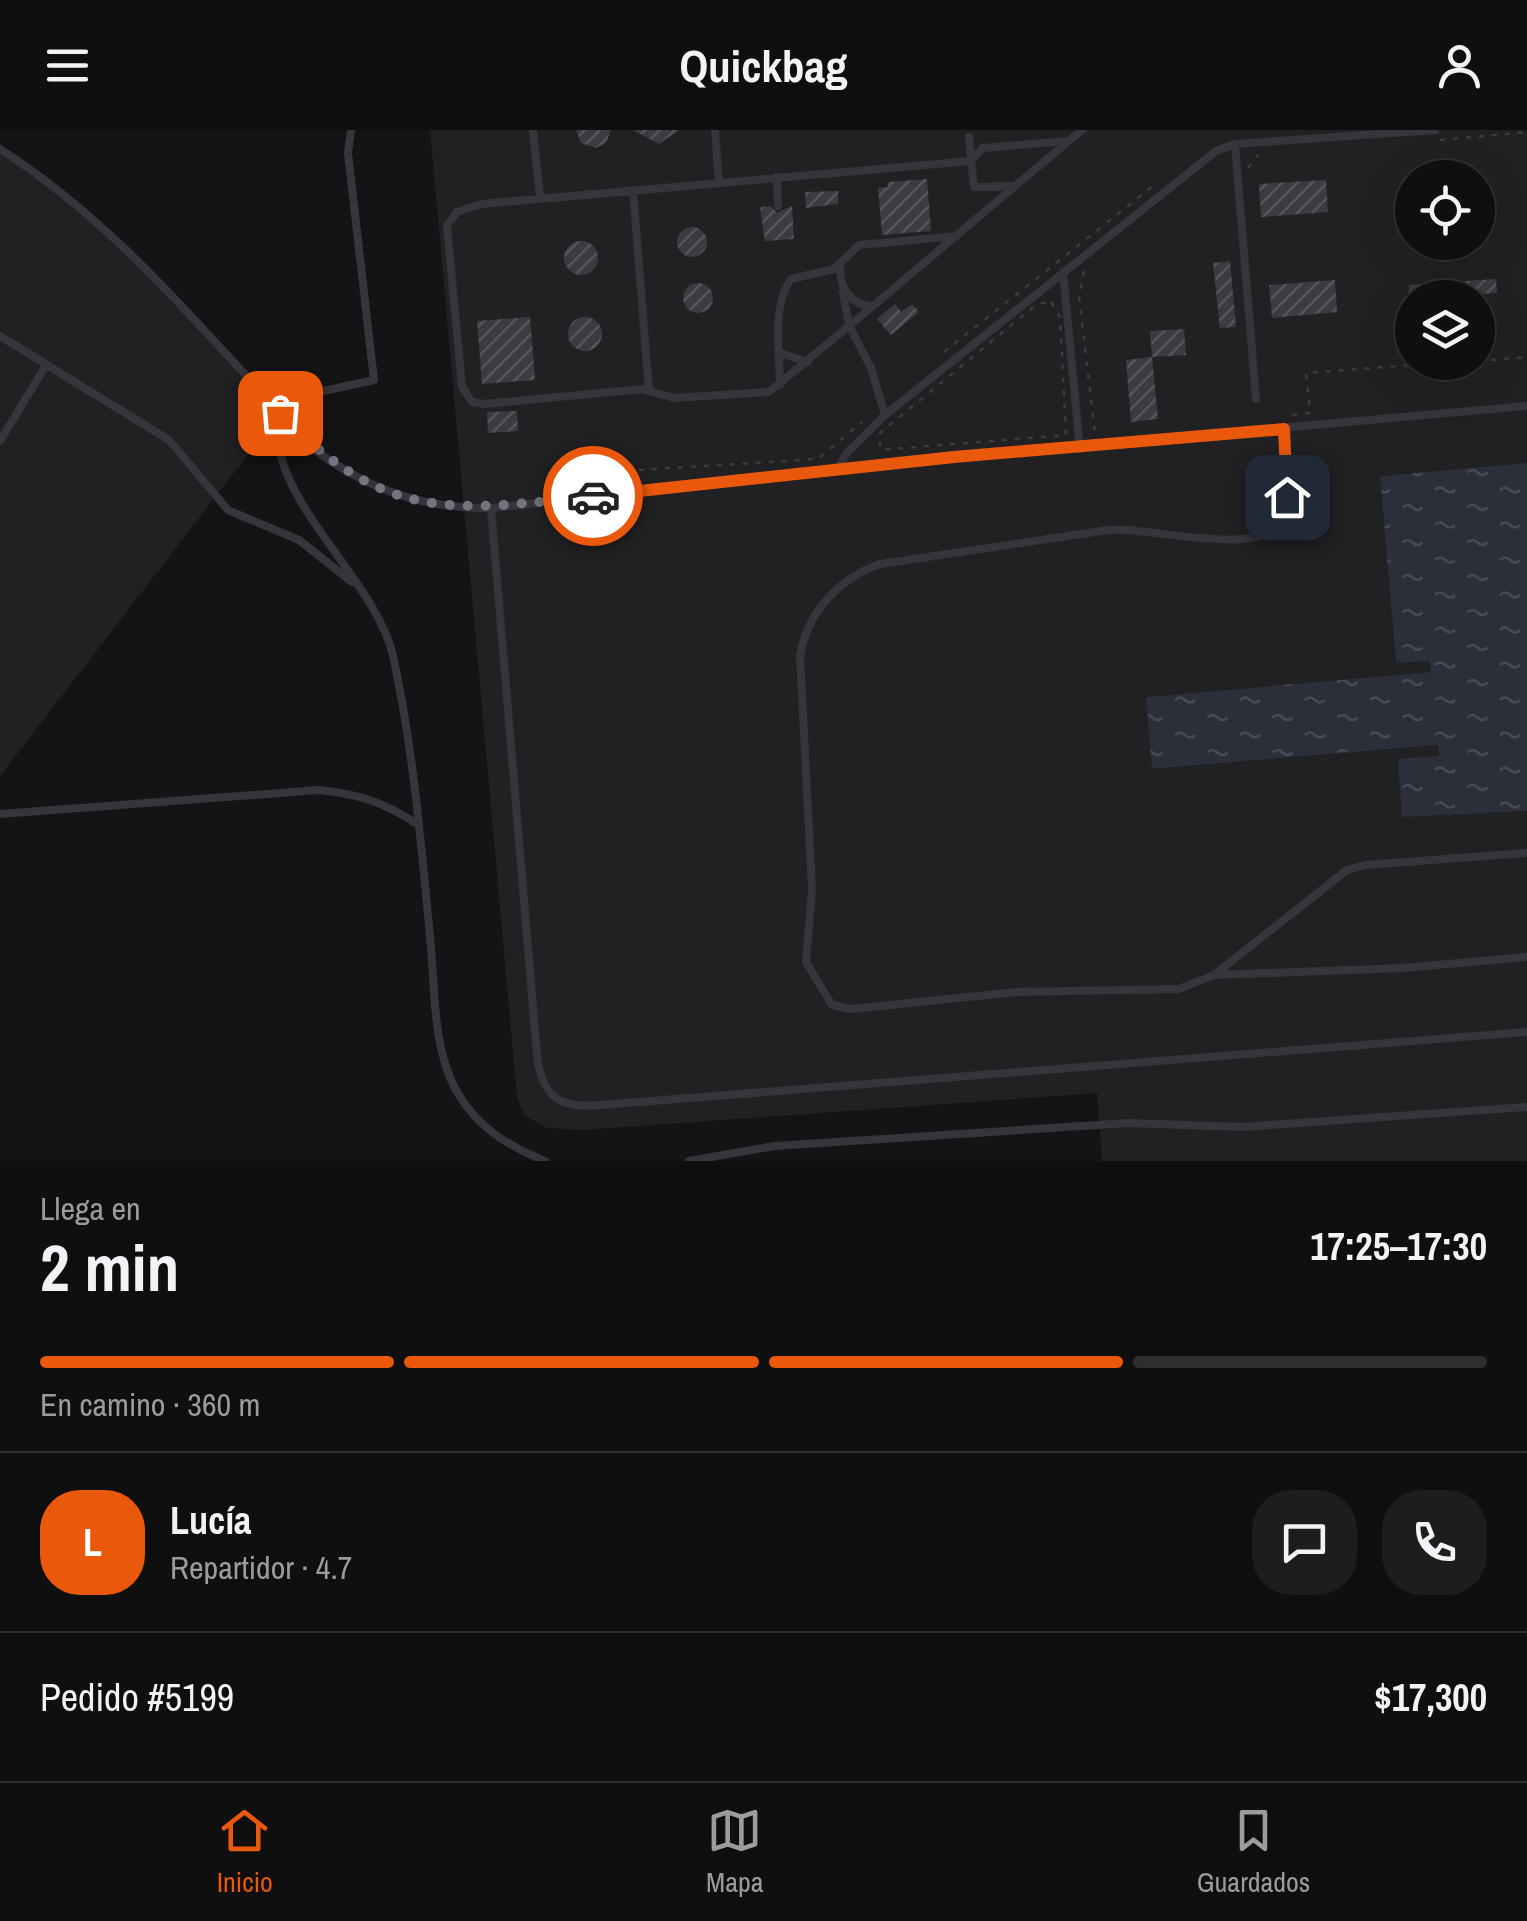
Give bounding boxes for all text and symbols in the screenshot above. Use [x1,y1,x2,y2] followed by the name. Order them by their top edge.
[679,35,848,96] text: Quickbag
[40,38,95,93] icon: menu
[1432,38,1487,93] icon: person
[1395,160,1495,380] map controls
[1395,160,1495,260] button: locate
[1395,280,1495,380] button: layers
[238,371,323,456] pin
[253,386,308,441] icon: bag
[543,446,643,546] courier
[1245,455,1330,540] pin
[566,469,621,524] icon: car
[1260,470,1315,525] icon: home
[40,1187,141,1230] text: Llega en
[1310,1221,1487,1272] text: 17:25–17:30
[40,1224,179,1311] text: 2 min
[40,1383,260,1426] text: En camino · 360 m
[1252,1490,1357,1595] button: chat
[1382,1490,1487,1595] button: phone
[170,1495,251,1546] text: Lucía
[83,1517,102,1568] text: L
[170,1546,352,1589] text: Repartidor · 4.7
[40,1672,234,1723] text: Pedido #5199
[1374,1672,1487,1723] text: $17,300
[217,1803,273,1901] tab: Inicio
[706,1803,763,1901] tab: Mapa
[1197,1803,1310,1901] tab: Guardados

